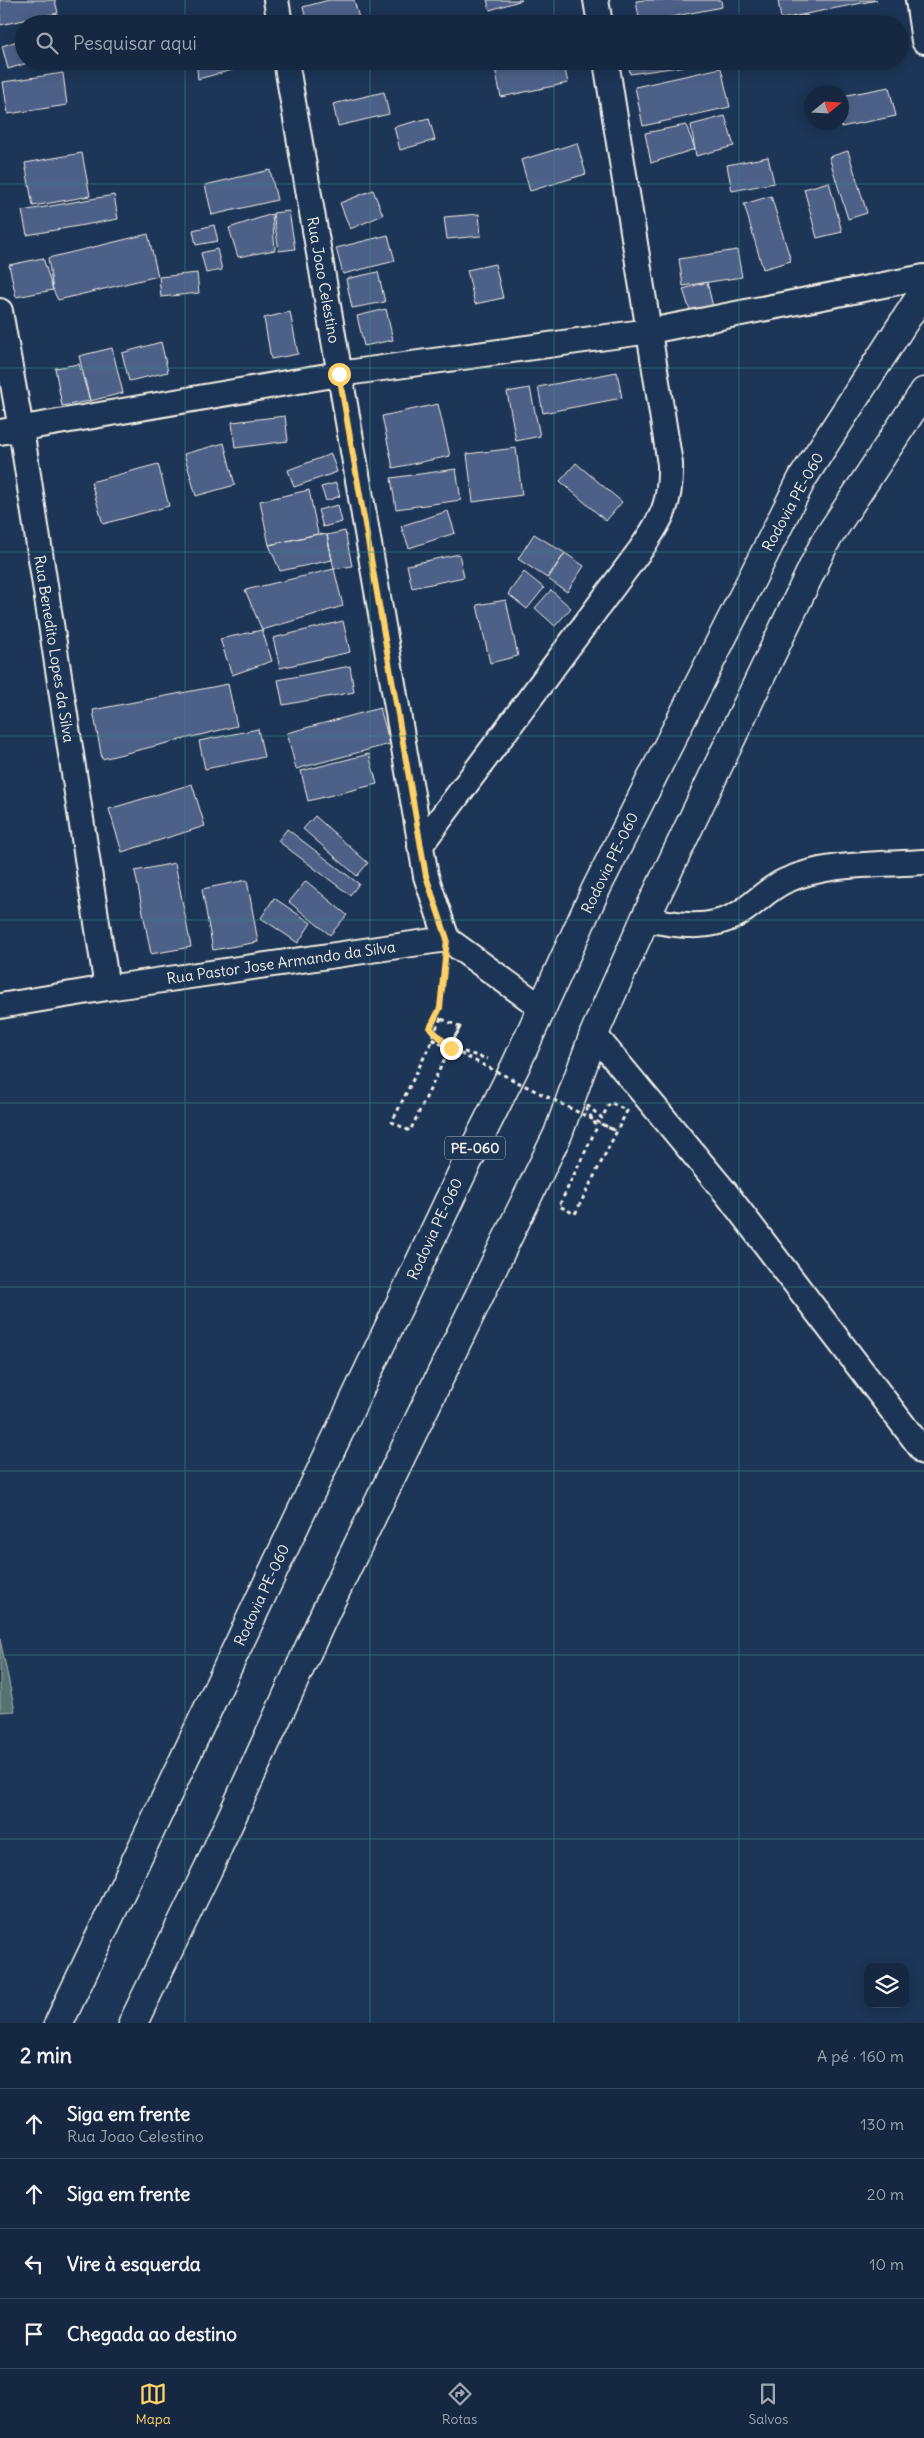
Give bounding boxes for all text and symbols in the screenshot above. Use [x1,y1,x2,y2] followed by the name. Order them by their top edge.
[15,15,909,70] search box
[33,29,61,57] icon: search
[73,31,197,55] text: Pesquisar aqui
[804,85,849,130] north arrow
[303,215,344,345] street label: Rua Joao Celestino
[328,363,351,386] route start
[758,449,828,555] street label: Rodovia PE-060
[30,554,79,744] street label: Rua Benedito Lopes da Silva
[577,809,642,916] street label: Rodovia PE-060
[165,937,397,988] street label: Rua Pastor Jose Armando da Silva
[440,1037,463,1060] route end
[445,1136,505,1160] road number: PE-060
[403,1175,466,1283] street label: Rodovia PE-060
[230,1541,293,1649] street label: Rodovia PE-060
[864,1963,909,2008] map controls
[864,1963,909,2008] button: layers
[20,2042,72,2069] text: 2 min
[817,2046,904,2066] text: A pé · 160 m
[67,2102,190,2126] text: Siga em frente
[20,2110,48,2138] icon: ahead
[860,2114,904,2134] text: 130 m
[67,2126,204,2146] text: Rua Joao Celestino
[20,2180,48,2208] icon: ahead
[67,2182,190,2206] text: Siga em frente
[867,2184,904,2204] text: 20 m
[20,2250,48,2278] icon: left
[67,2252,201,2276] text: Vire à esquerda
[869,2254,904,2274] text: 10 m
[20,2320,48,2348] icon: arrive
[67,2322,237,2346] text: Chegada ao destino
[136,2380,171,2428] tab: Mapa
[442,2380,477,2428] tab: Rotas
[749,2380,788,2428] tab: Salvos

